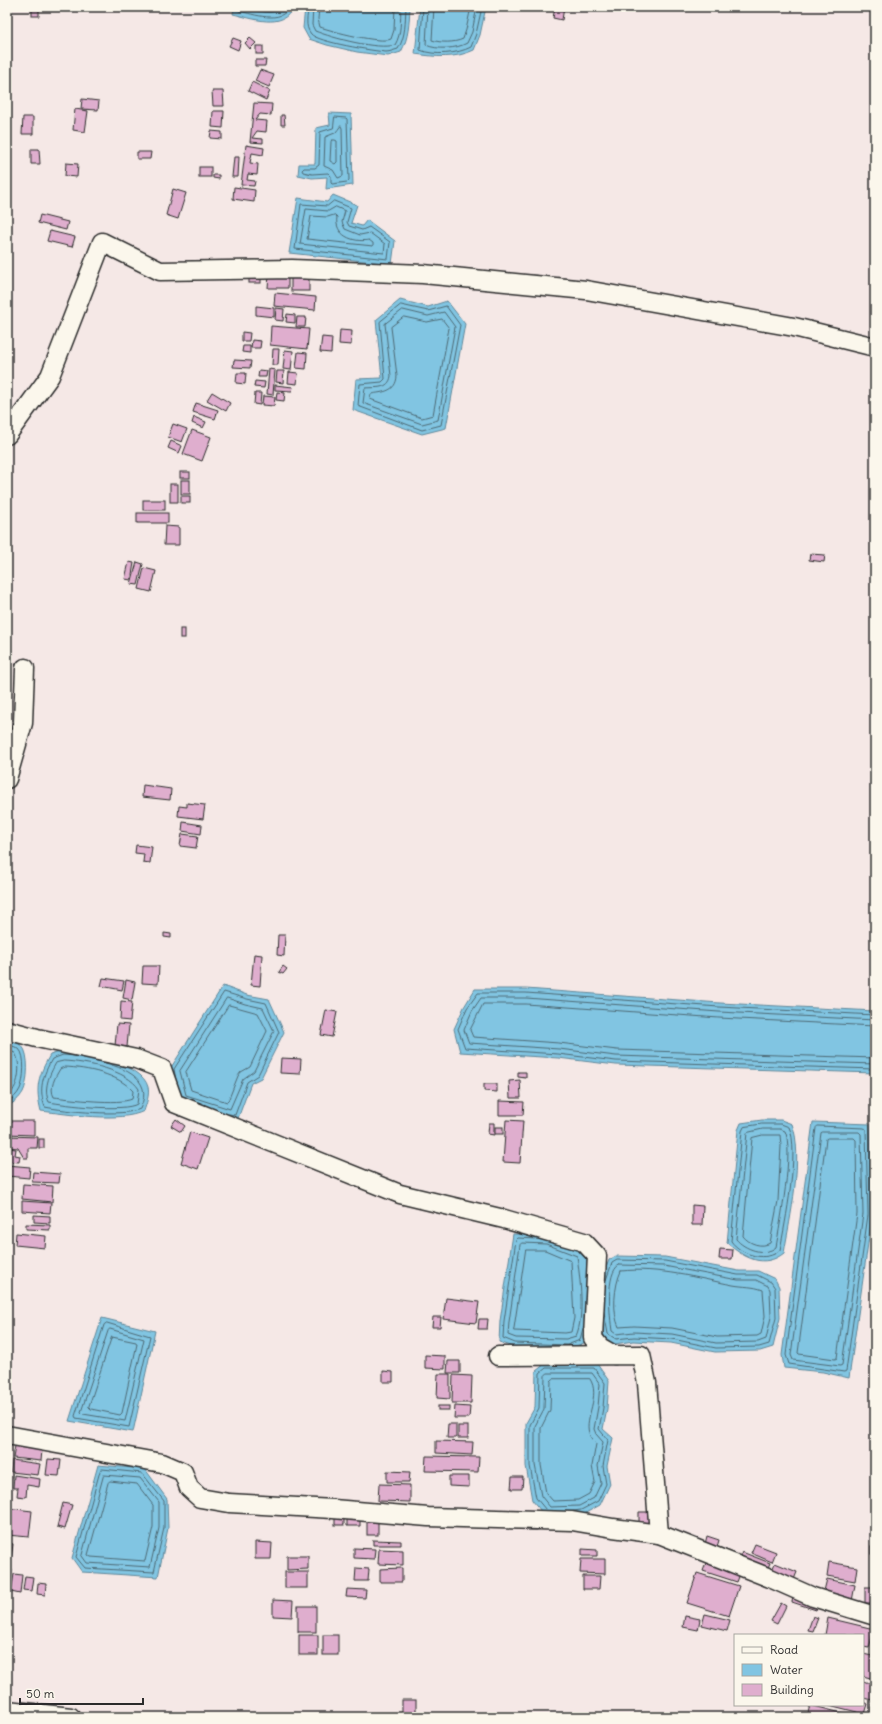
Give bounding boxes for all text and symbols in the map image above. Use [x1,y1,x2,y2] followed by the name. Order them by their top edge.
[734,1634,864,1706] legend
[770,1642,798,1657] text: Road
[770,1662,803,1677] text: Water
[20,1680,143,1706] scale bar
[770,1682,814,1697] text: Building
[26,1686,55,1701] text: 50 m

